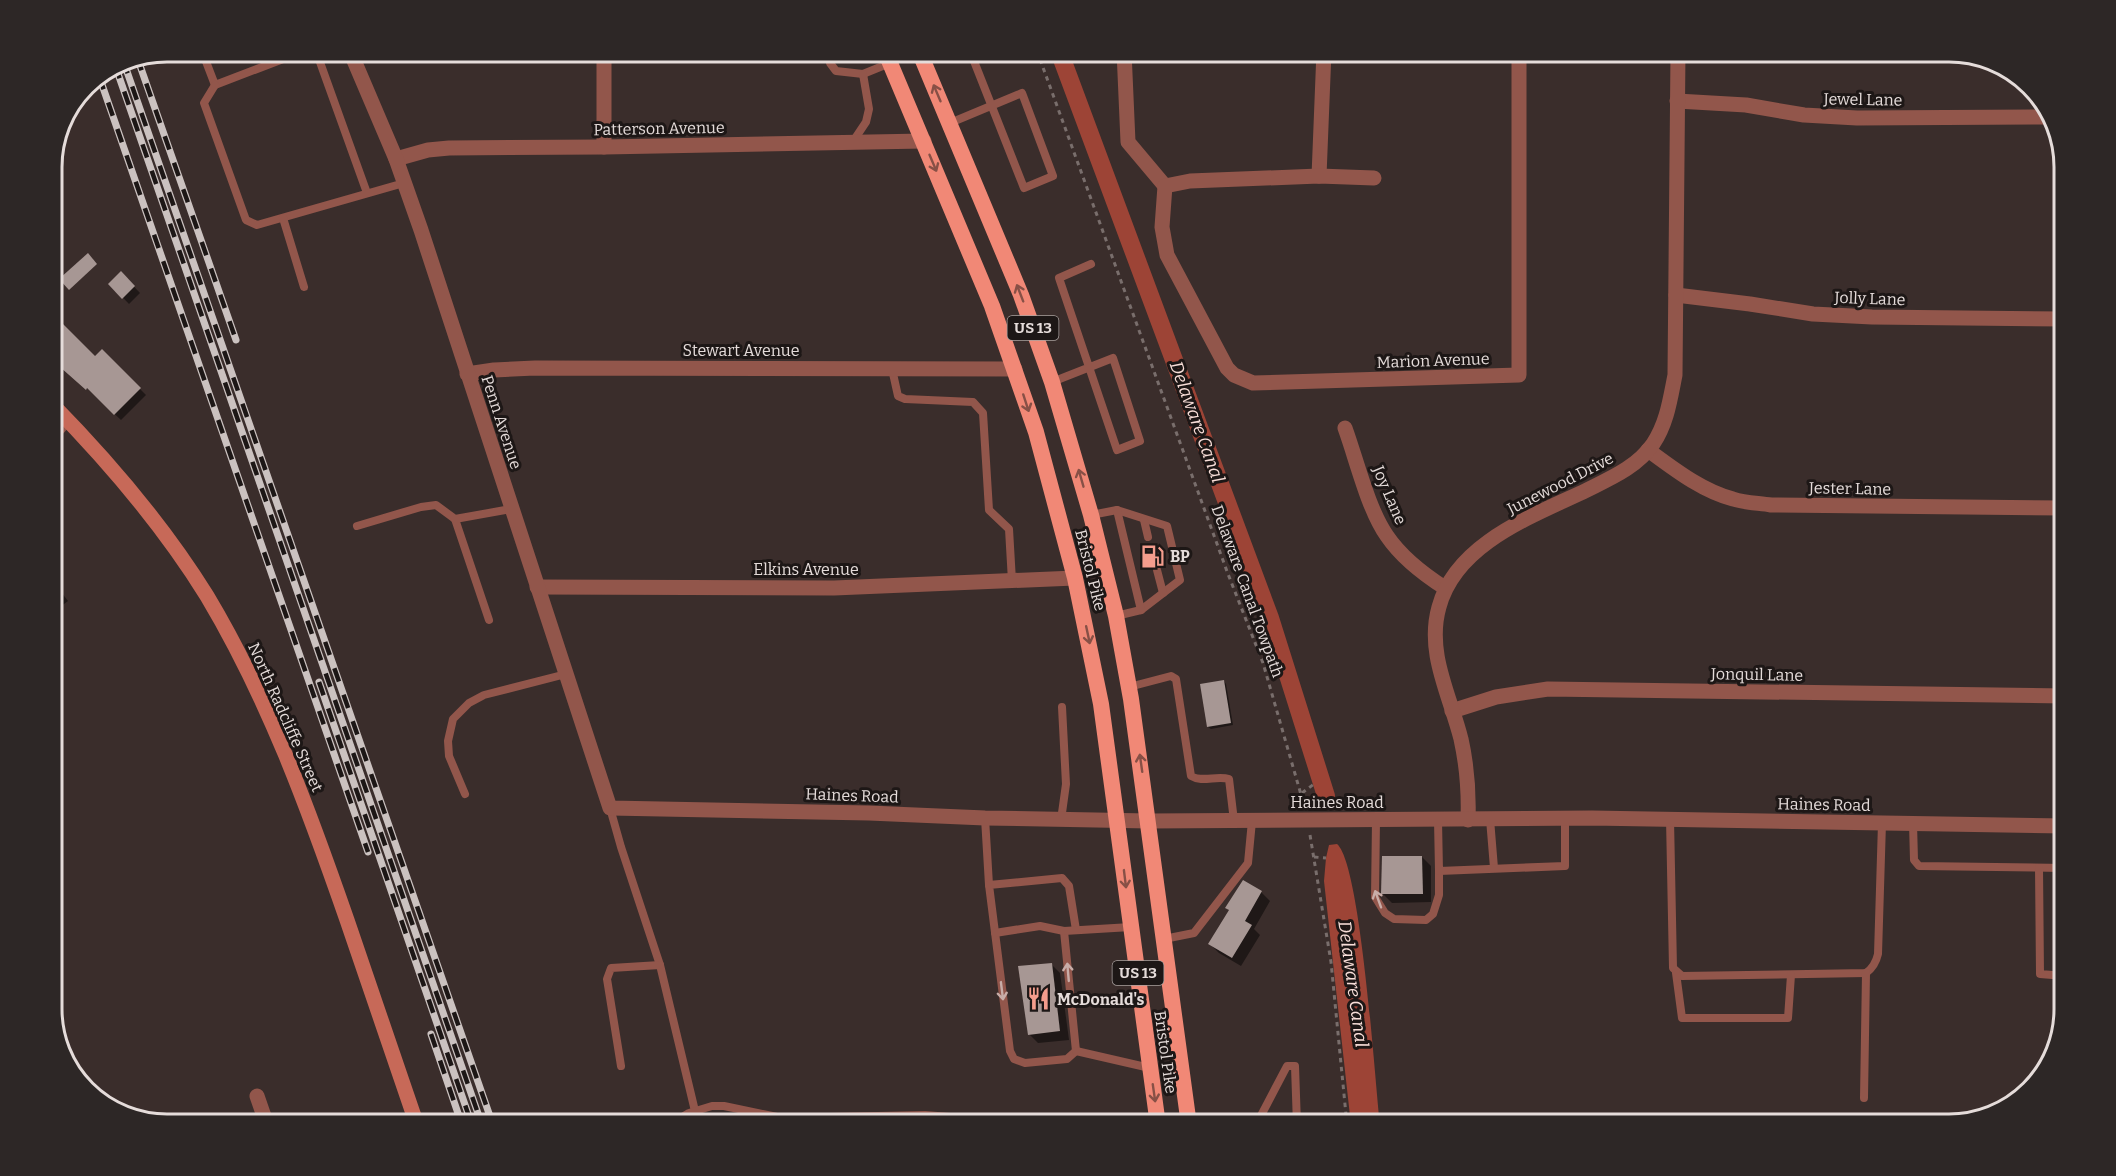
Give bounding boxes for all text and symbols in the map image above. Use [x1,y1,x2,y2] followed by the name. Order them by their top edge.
[931,85,942,103] one-way arrow
[1822,89,1903,110] street label: Jewel Lane
[593,118,725,139] street label: Patterson Avenue
[928,153,939,171] one-way arrow
[1014,284,1025,303] one-way arrow
[1833,288,1906,309] street label: Jolly Lane
[1008,316,1058,340] road number: US 13
[683,341,799,360] street label: Stewart Avenue
[1376,349,1490,372] street label: Marion Avenue
[1165,358,1229,486] water label: Delaware Canal
[477,373,526,472] street label: Penn Avenue
[1021,393,1032,412] one-way arrow
[1503,449,1616,519] street label: Junewood Drive
[1368,462,1410,527] street label: Joy Lane
[1075,469,1086,488] one-way arrow
[1808,478,1891,499] street label: Jester Lane
[1207,502,1288,680] street label: Delaware Canal Towpath
[1071,527,1110,613] street label: Bristol Pike
[1139,543,1165,569] fuel station icon: BP
[1170,547,1190,566] place label: BP
[753,560,859,579] street label: Elkins Avenue
[1083,625,1094,644] one-way arrow
[244,640,327,795] street label: North Radcliffe Street
[1710,664,1803,685] street label: Jonquil Lane
[1135,754,1146,774] one-way arrow
[805,784,899,807] street label: Haines Road
[1290,793,1384,812] street label: Haines Road
[1777,794,1871,815] street label: Haines Road
[1120,868,1131,888] one-way arrow
[1372,891,1383,909] one-way arrow
[1333,919,1373,1049] water label: Delaware Canal
[1112,961,1164,985] road number: US 13
[1062,962,1073,982] one-way arrow
[997,980,1008,1000] one-way arrow
[1026,986,1052,1012] restaurant icon: McDonald's
[1057,990,1144,1009] place label: McDonald's
[1150,1010,1181,1095] street label: Bristol Pike
[1148,1082,1159,1102] one-way arrow

